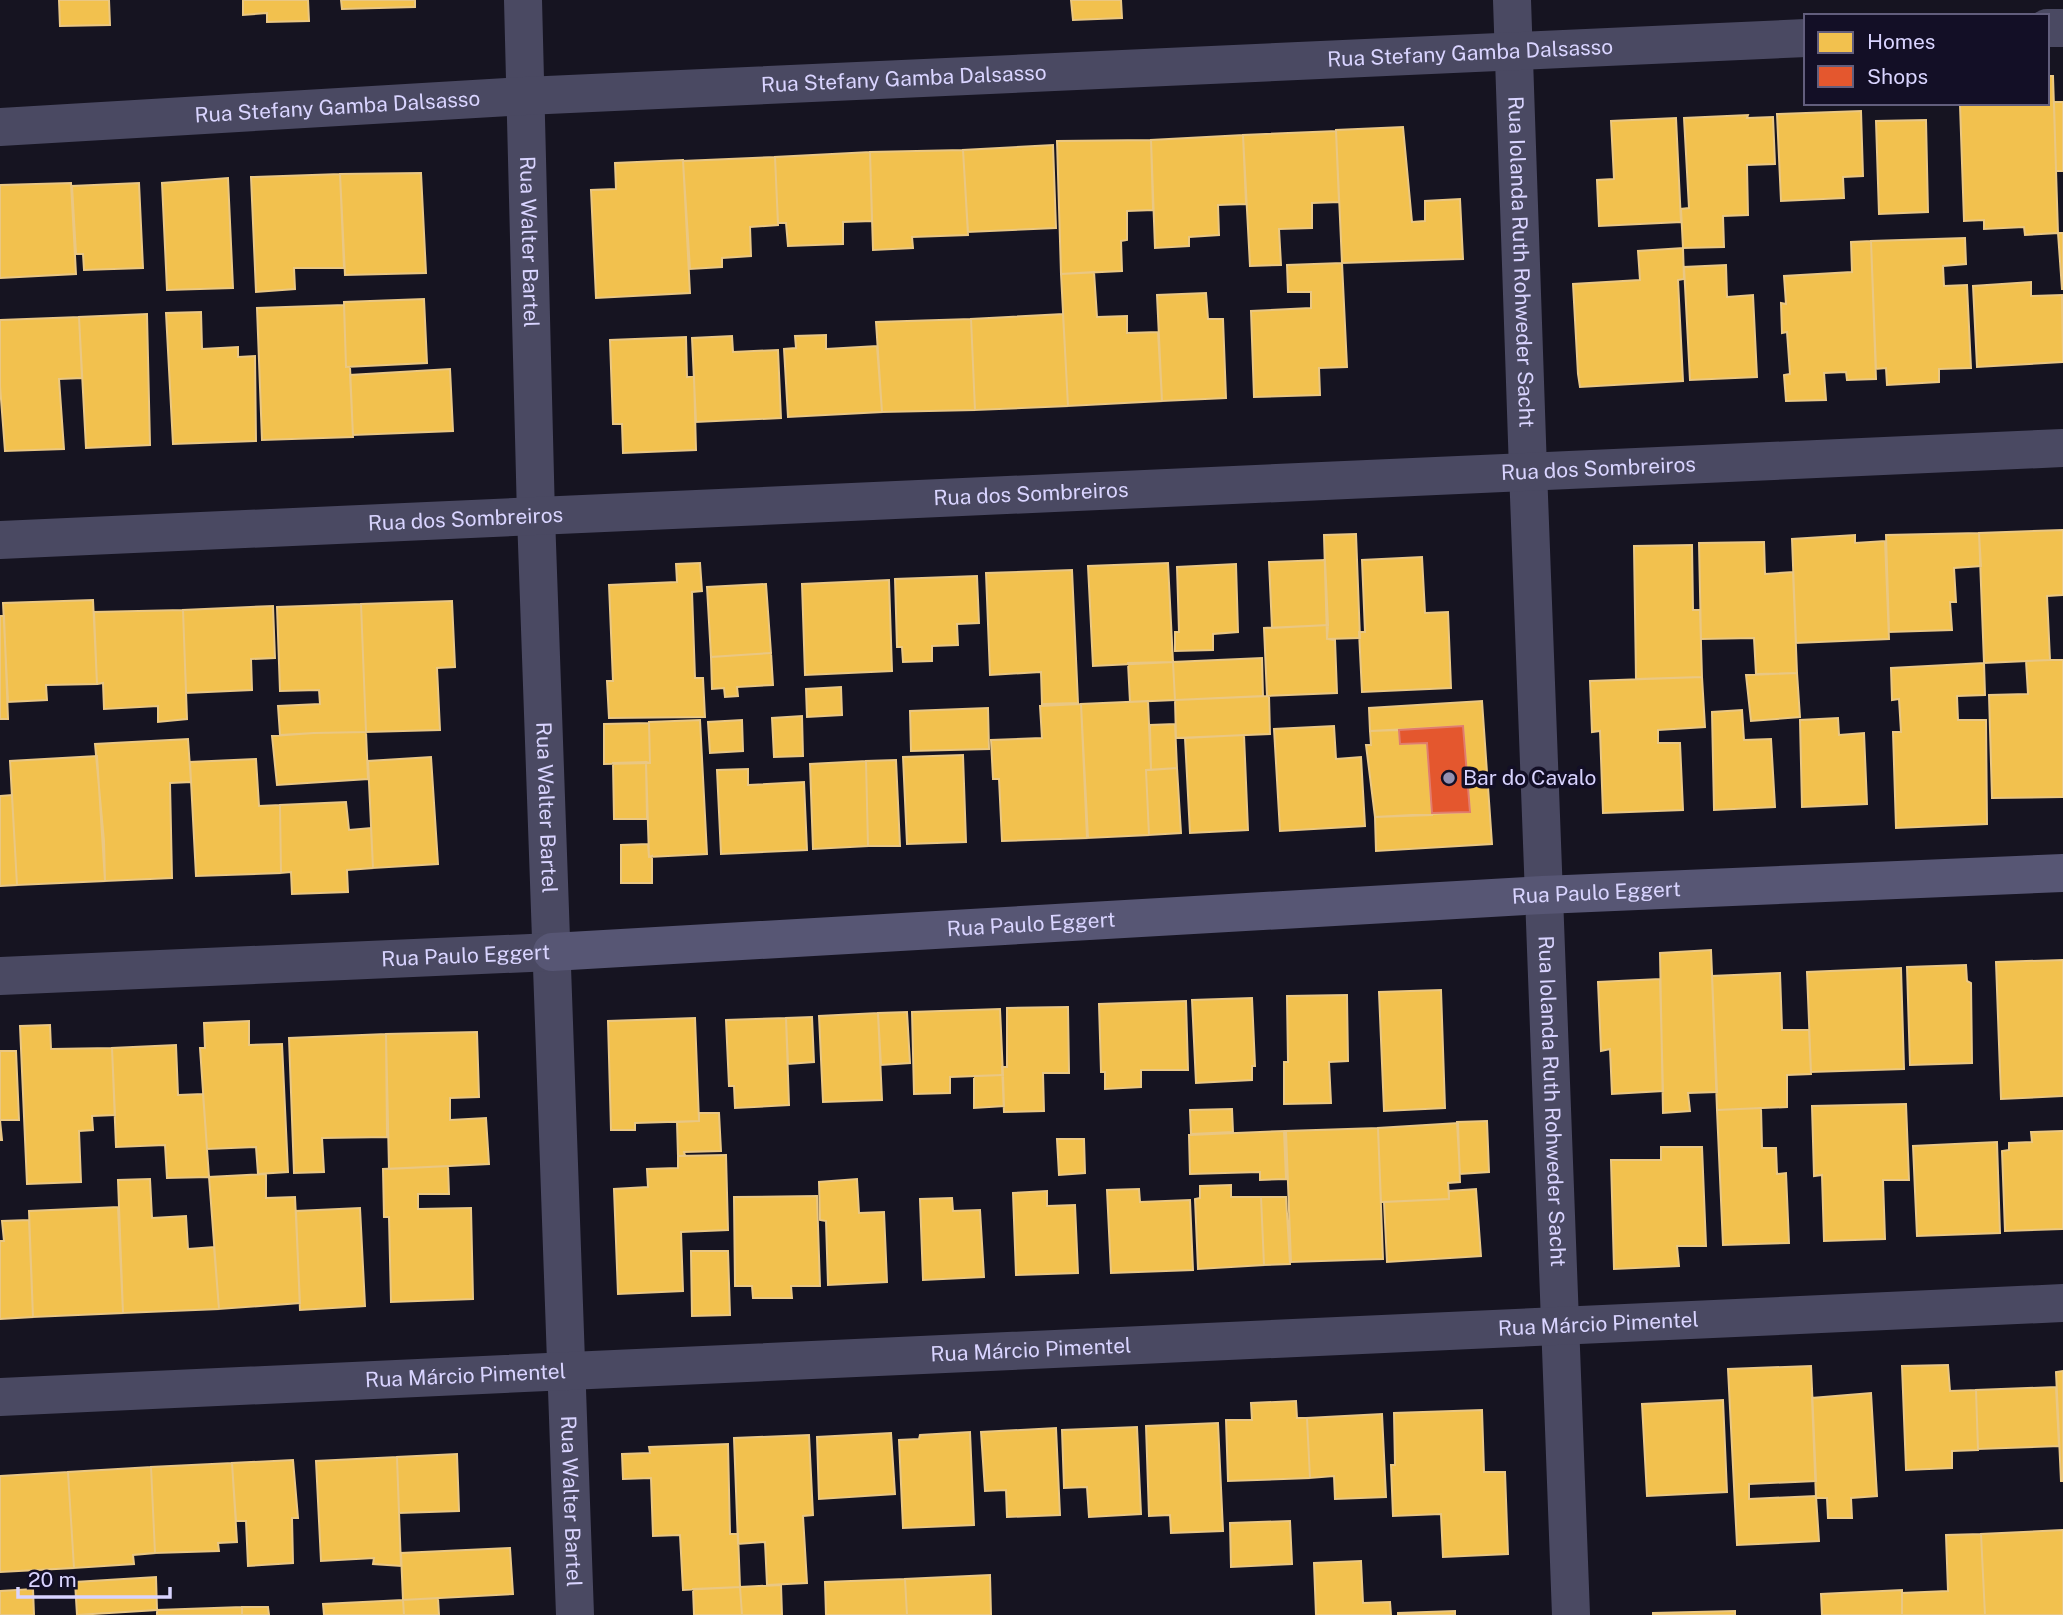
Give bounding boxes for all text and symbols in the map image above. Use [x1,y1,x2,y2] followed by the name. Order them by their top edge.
[1804,14,2049,105] legend
[1867,29,1935,54] text: Homes
[1327,34,1614,72] street label: Rua Stefany Gamba Dalsasso
[760,59,1047,97] street label: Rua Stefany Gamba Dalsasso
[1867,64,1928,89] text: Shops
[194,86,481,127] street label: Rua Stefany Gamba Dalsasso
[1503,96,1540,428] street label: Rua Iolanda Ruth Rohweder Sacht
[515,156,544,328] street label: Rua Walter Bartel
[1500,451,1696,485] street label: Rua dos Sombreiros
[933,477,1129,510] street label: Rua dos Sombreiros
[367,502,564,536] street label: Rua dos Sombreiros
[531,721,562,894] street label: Rua Walter Bartel
[1463,765,1596,790] place label: Bar do Cavalo
[1441,770,1457,786] marker: Bar do Cavalo
[1511,876,1681,909] street label: Rua Paulo Eggert
[946,907,1116,941] street label: Rua Paulo Eggert
[1533,935,1571,1267] street label: Rua Iolanda Ruth Rohweder Sacht
[381,939,551,971] street label: Rua Paulo Eggert
[1497,1307,1699,1341] street label: Rua Márcio Pimentel
[930,1332,1132,1367] street label: Rua Márcio Pimentel
[364,1358,567,1392] street label: Rua Márcio Pimentel
[556,1415,587,1587] street label: Rua Walter Bartel
[18,1556,170,1600] scale bar
[28,1567,77,1592] text: 20 m

